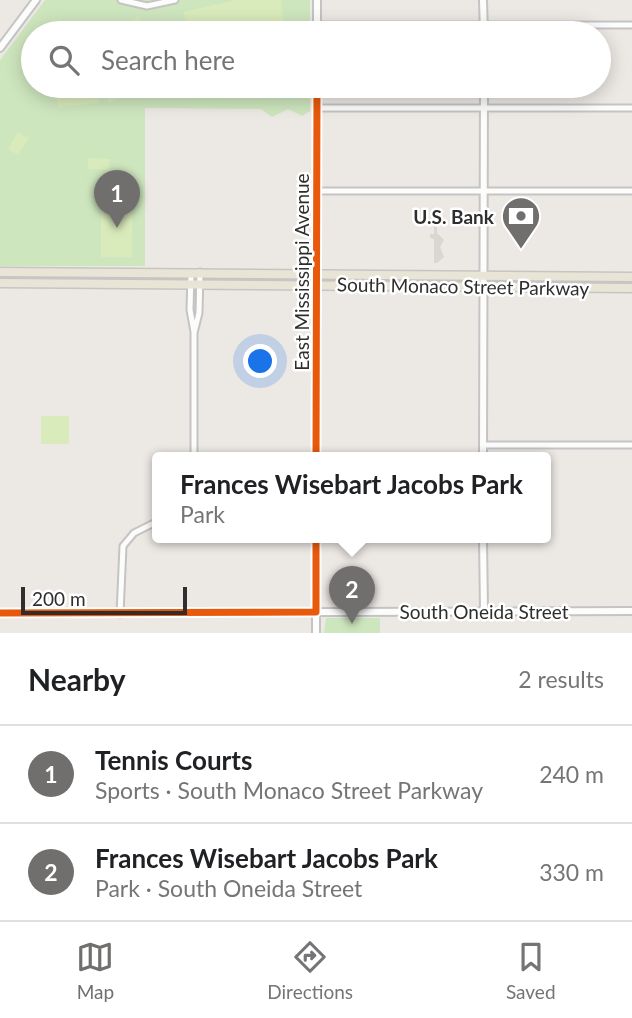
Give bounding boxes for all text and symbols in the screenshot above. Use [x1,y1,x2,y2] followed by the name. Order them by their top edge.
[21,21,611,98] search box
[45,41,83,79] icon: search
[101,44,235,76] text: Search here
[94,170,140,228] pin: 1
[290,173,313,371] street label: East Mississippi Avenue
[500,195,542,250] bank icon: U.S. Bank
[413,205,495,228] place label: U.S. Bank
[337,272,590,300] street label: South Monaco Street Parkway
[243,344,277,378] your location
[152,452,551,543] popup
[180,468,523,500] text: Frances Wisebart Jacobs Park
[180,500,225,528] text: Park
[329,566,375,624] pin: 2
[21,584,187,616] scale bar
[32,587,86,610] text: 200 m
[399,600,569,623] street label: South Oneida Street
[28,661,126,697] text: Nearby
[518,665,604,693] text: 2 results
[95,744,252,776] text: Tennis Courts
[44,760,58,788] text: 1
[539,760,604,788] text: 240 m
[95,776,483,804] text: Sports · South Monaco Street Parkway
[95,842,438,874] text: Frances Wisebart Jacobs Park
[44,858,58,886] text: 2
[539,858,604,886] text: 330 m
[95,874,362,902] text: Park · South Oneida Street
[76,938,114,1003] tab: Map
[267,938,353,1003] tab: Directions
[506,938,556,1003] tab: Saved

